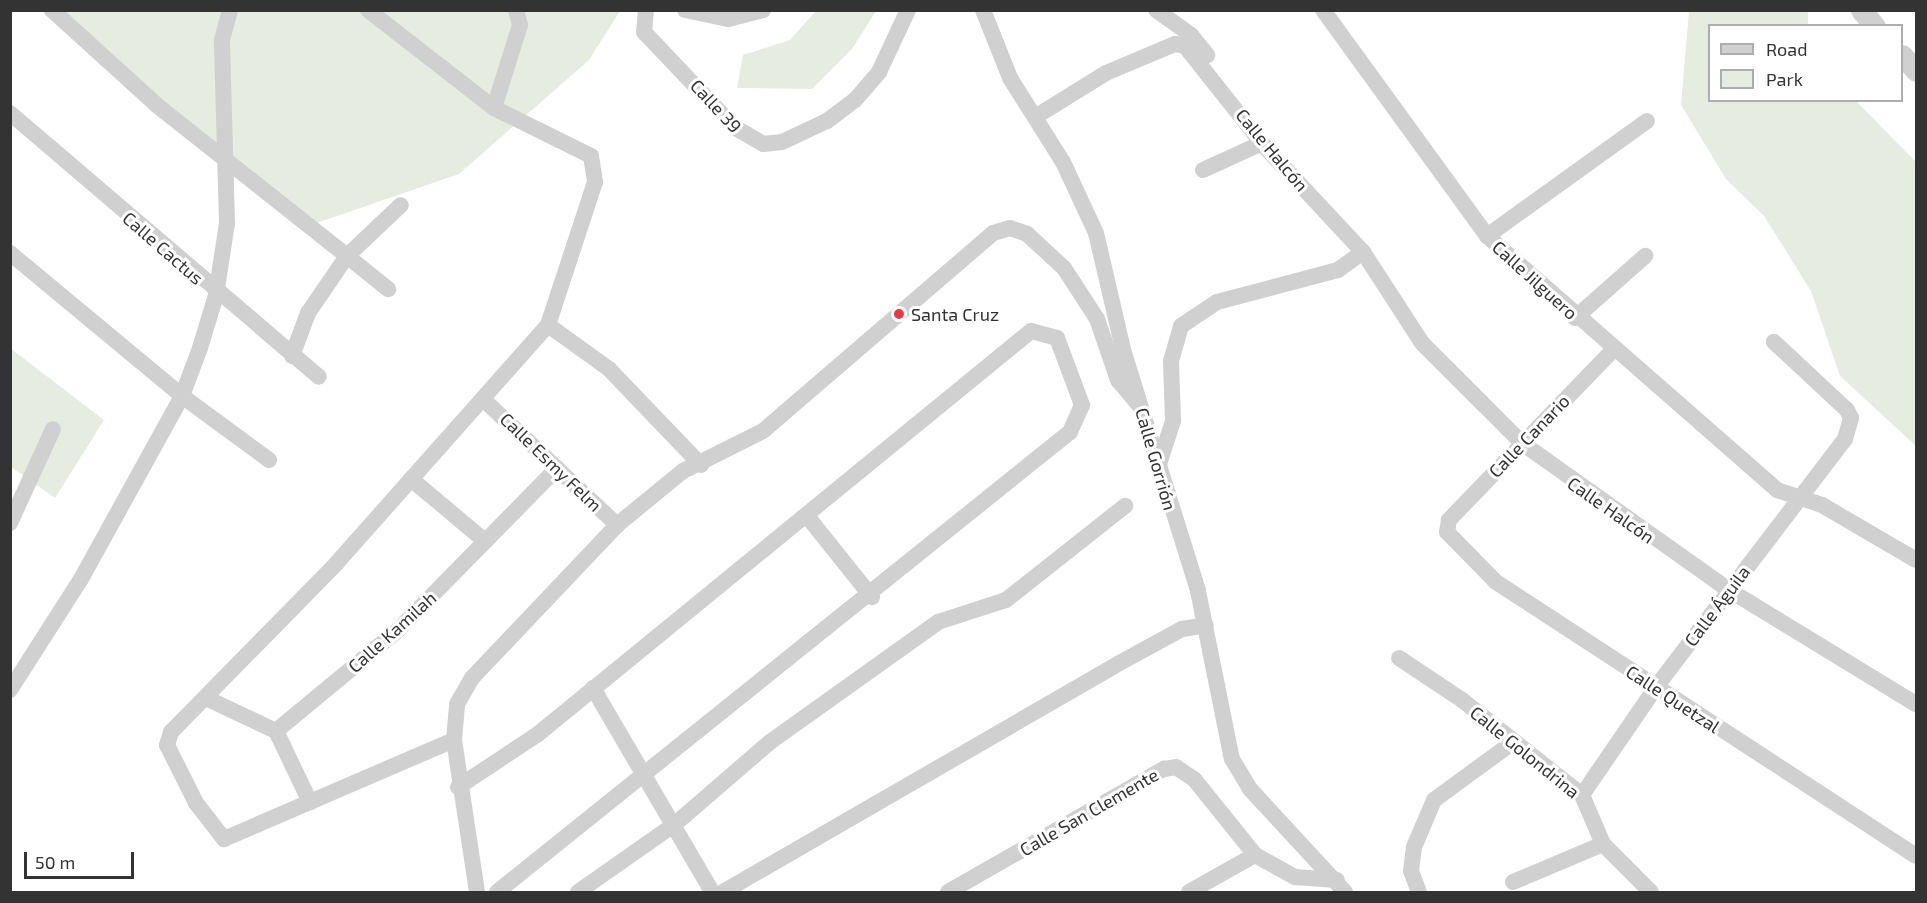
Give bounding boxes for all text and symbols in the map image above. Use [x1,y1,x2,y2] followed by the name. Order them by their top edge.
[1708,24,1903,102] legend
[1766,38,1807,60] text: Road
[1766,68,1803,90] text: Park
[686,75,746,137] street label: Calle 39
[1231,104,1313,196] street label: Calle Halcón
[118,207,208,289] street label: Calle Cactus
[1488,236,1582,324] street label: Calle Jilguero
[911,303,999,325] place label: Santa Cruz
[892,307,906,321] marker: Santa Cruz
[1484,390,1574,482] street label: Calle Canario
[1131,405,1181,513] street label: Calle Gorrión
[496,408,606,516] street label: Calle Esmy Felm
[1563,472,1659,548] street label: Calle Halcón
[1680,561,1754,651] street label: Calle Águila
[344,587,440,677] street label: Calle Kamilah
[1622,661,1724,737] street label: Calle Quetzal
[1466,701,1584,803] street label: Calle Golondrina
[1016,763,1162,861] street label: Calle San Clemente
[27,840,136,878] scale bar
[35,851,75,873] text: 50 m

